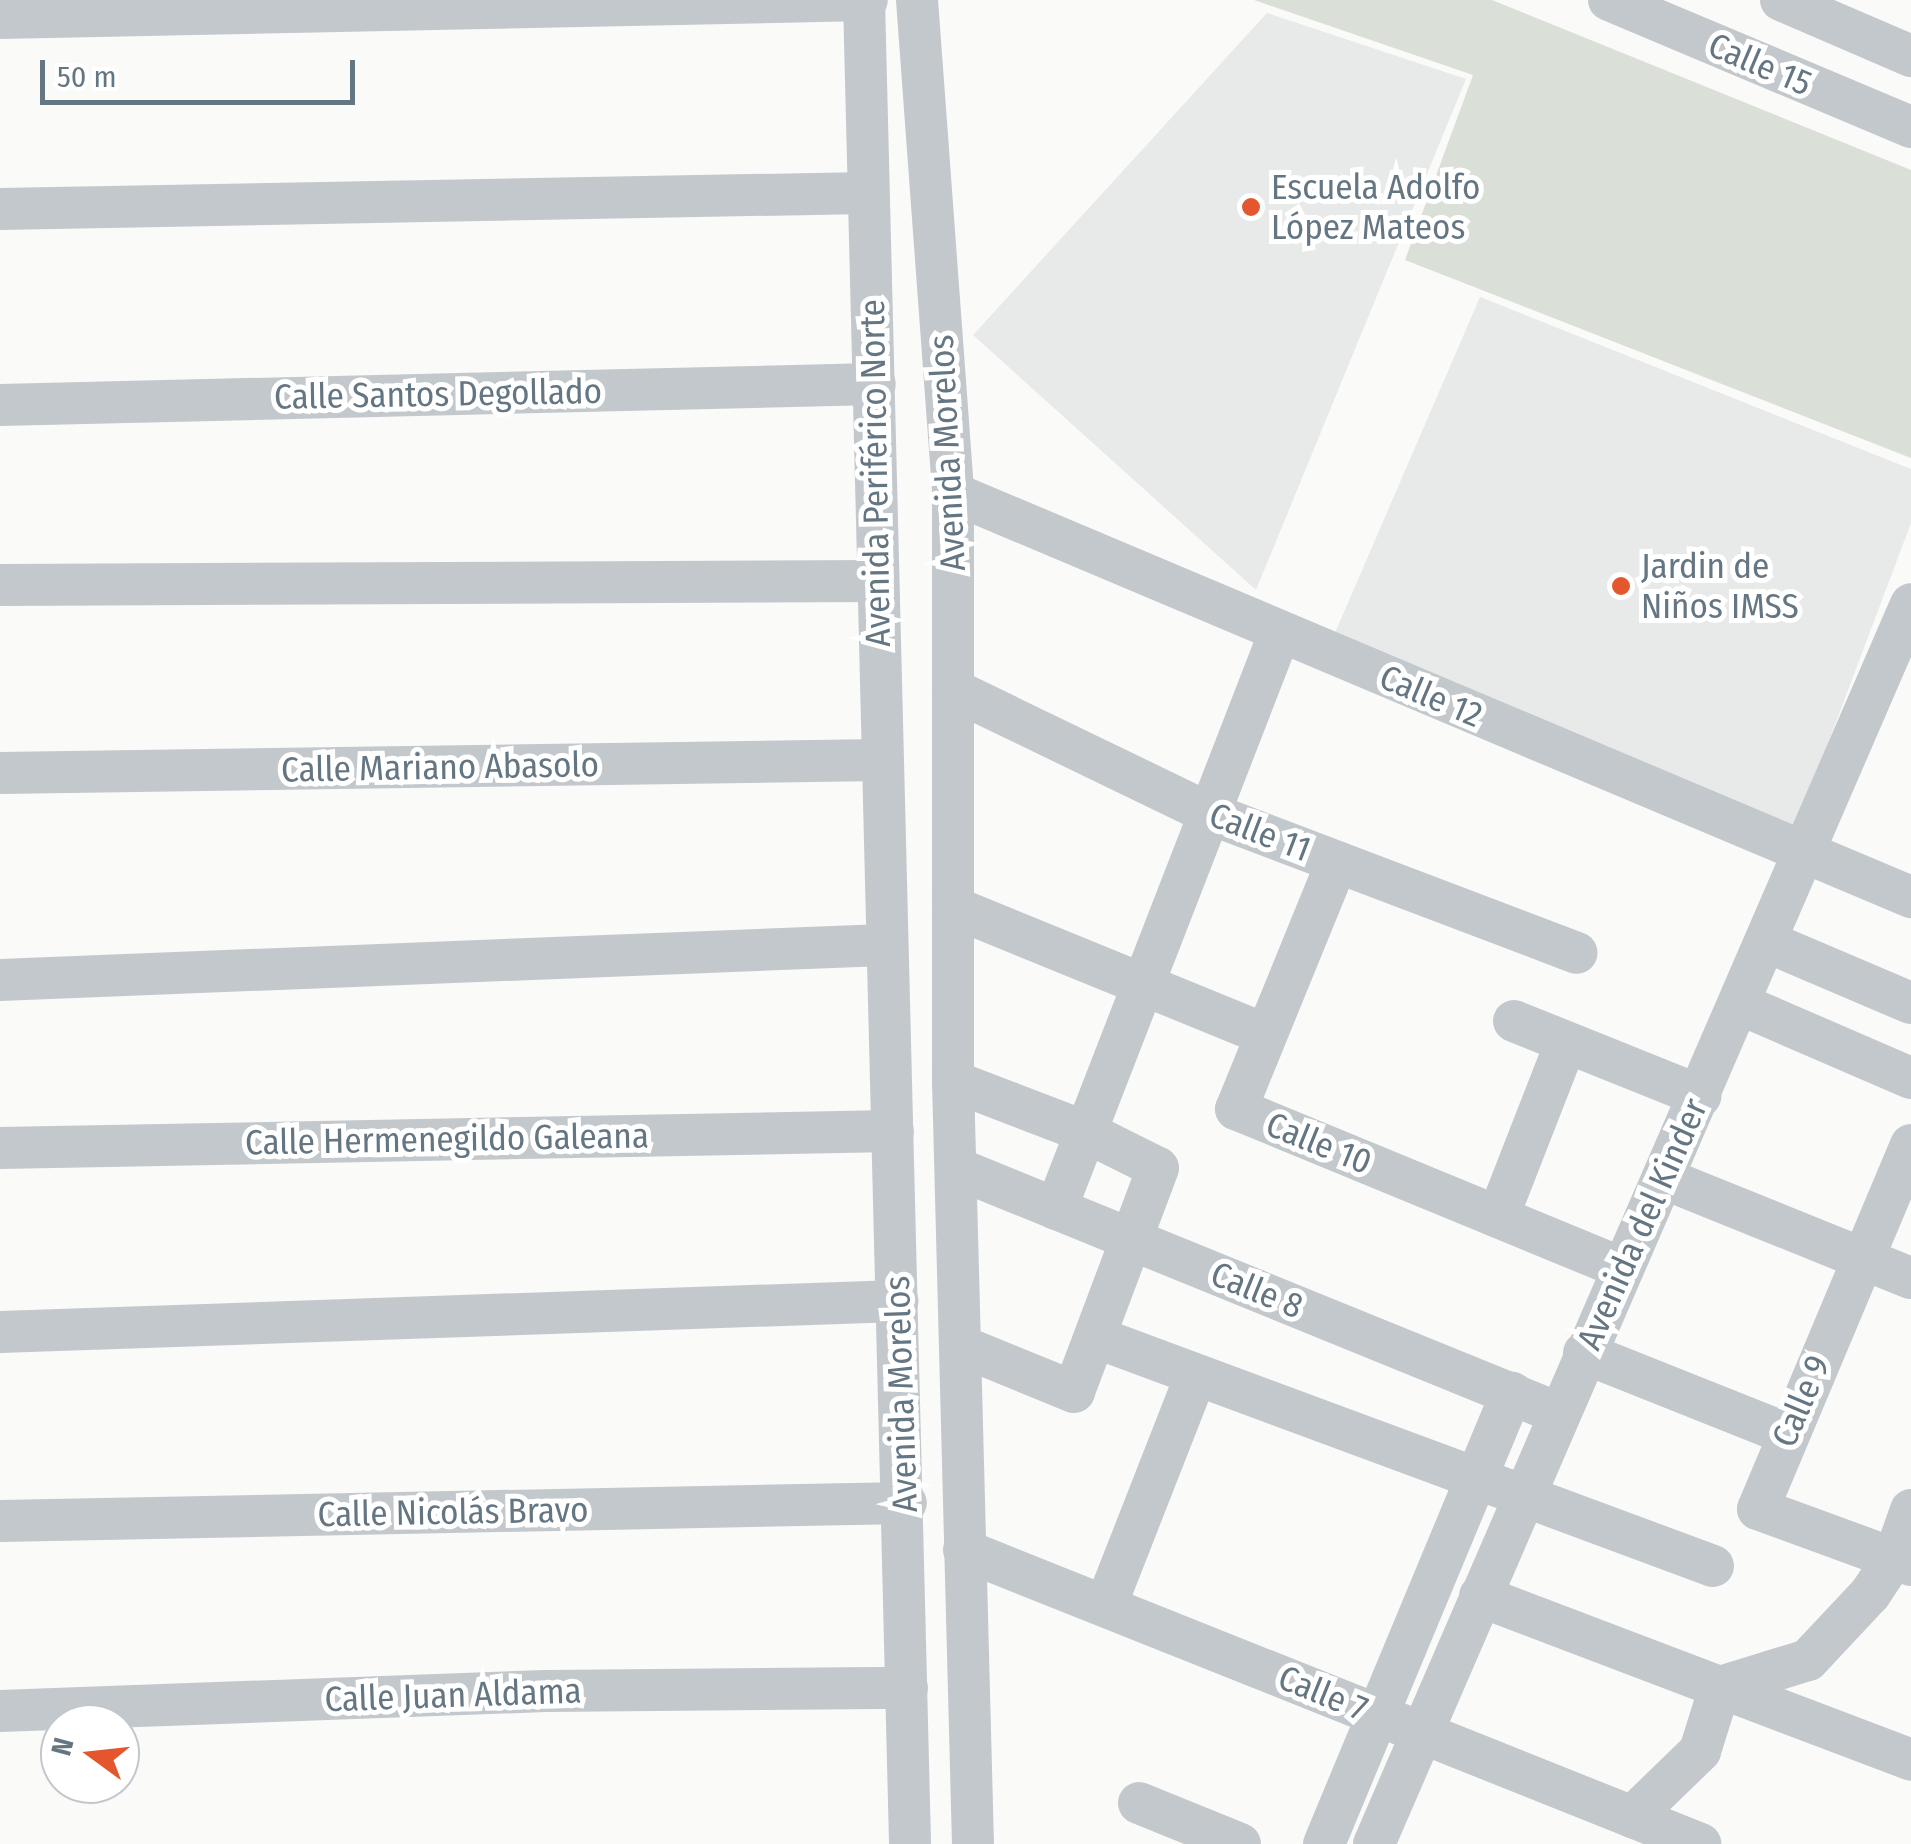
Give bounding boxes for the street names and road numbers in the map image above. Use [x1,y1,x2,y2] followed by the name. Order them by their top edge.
[1702,24,1818,104] street label: Calle 15
[851,299,899,647] street label: Avenida Periférico Norte
[920,334,974,572] street label: Avenida Morelos
[274,370,602,418] street label: Calle Santos Degollado
[1373,656,1489,736] street label: Calle 12
[281,743,599,791] street label: Calle Mariano Abasolo
[1204,794,1316,870] street label: Calle 11
[1568,1092,1716,1356] street label: Avenida del Kinder
[1260,1103,1378,1183] street label: Calle 10
[245,1114,649,1164] street label: Calle Hermenegildo Galeana
[1205,1253,1309,1327] street label: Calle 8
[876,1275,926,1513] street label: Avenida Morelos
[1763,1349,1839,1453] street label: Calle 9
[317,1489,589,1535] street label: Calle Nicolás Bravo
[1272,1656,1374,1730] street label: Calle 7
[324,1670,582,1720] street label: Calle Juan Aldama

